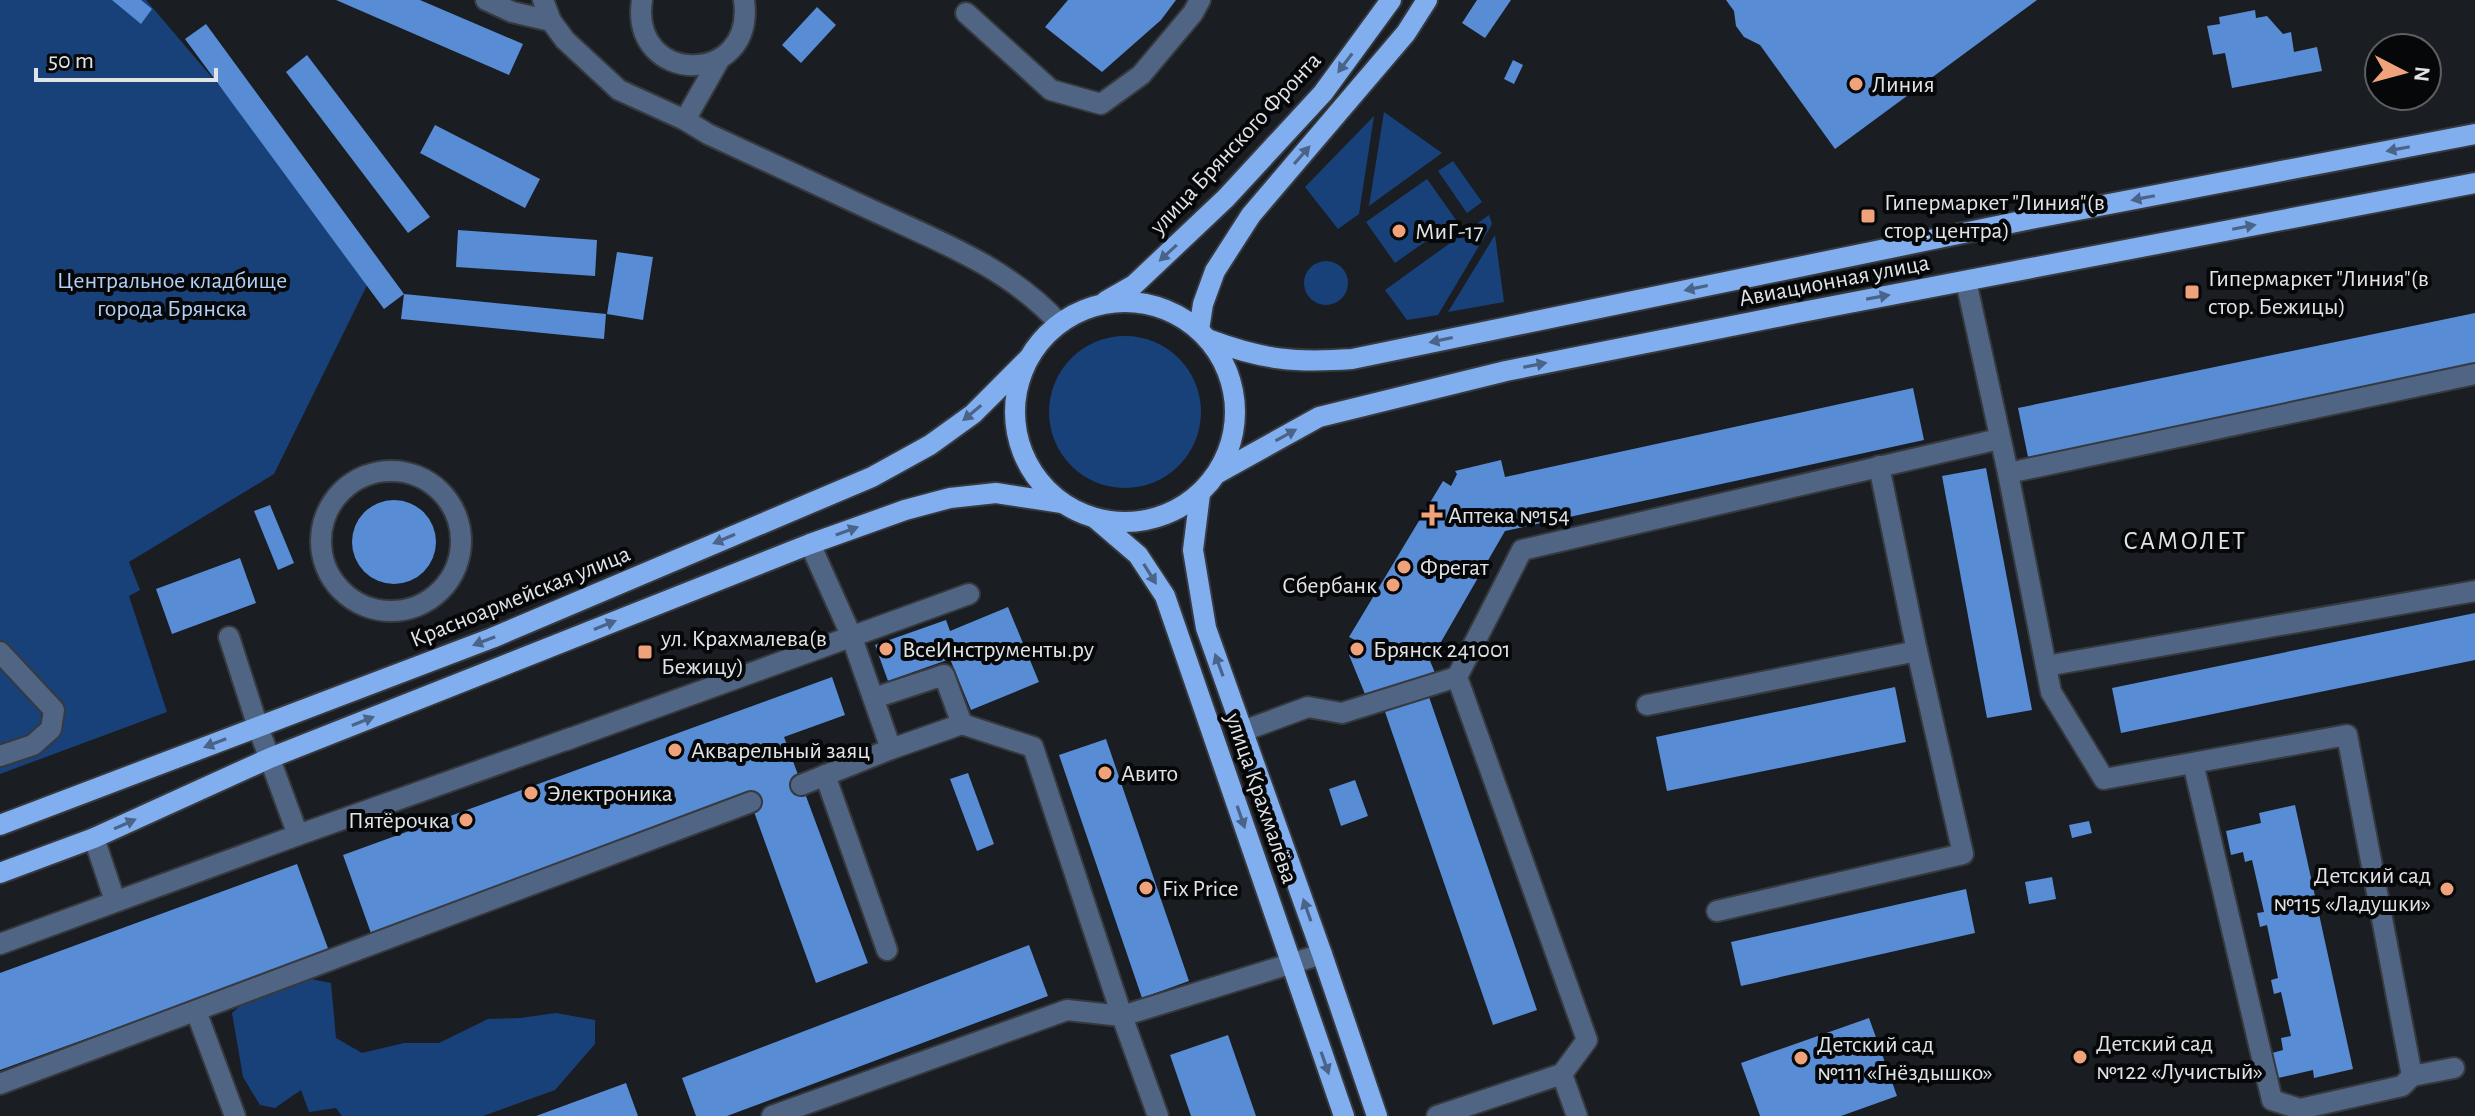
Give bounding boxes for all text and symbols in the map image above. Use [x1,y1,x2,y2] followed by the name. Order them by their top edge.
[36,32,216,82] scale bar
[2363,32,2443,112] north arrow
[1145,48,1326,240] street label: улица Брянского Фронта
[48,49,94,73] text: 50 m
[1338,53,1354,73] one-way arrow
[2410,65,2434,83] text: N
[1872,73,1935,97] place label: Линия
[1847,75,1865,93] marker: Линия
[2386,143,2411,156] one-way arrow
[1293,146,1310,166] one-way arrow
[1884,191,2105,243] place label: Гипермаркет "Линия"(в стор. центра)
[2130,192,2155,204] one-way arrow
[1859,207,1877,225] marker: Гипермаркет "Линия"(в стор. центра)
[1415,220,1484,244] place label: МиГ-17
[2231,220,2256,233] one-way arrow
[1390,222,1408,240] marker: МиГ-17
[1159,243,1178,261] one-way arrow
[1737,251,1931,311] street label: Авиационная улица
[2208,267,2429,319] place label: Гипермаркет "Линия"(в стор. Бежицы)
[57,269,287,321] park label: Центральное кладбище города Брянска
[1683,282,1708,294] one-way arrow
[2183,283,2201,301] marker: Гипермаркет "Линия"(в стор. Бежицы)
[1866,291,1891,303] one-way arrow
[1429,334,1454,347] one-way arrow
[1523,359,1548,371] one-way arrow
[963,404,983,421] one-way arrow
[1275,428,1297,442] one-way arrow
[1448,504,1570,528] place label: Аптека №154
[1423,506,1441,524] marker: Аптека №154
[835,524,859,536] one-way arrow
[2123,528,2247,554] district label: САМОЛЕТ
[712,533,736,546] one-way arrow
[407,542,634,652] street label: Красноармейская улица
[1420,556,1489,580] place label: Фрегат
[1395,558,1413,576] marker: Фрегат
[1143,563,1157,585] one-way arrow
[1282,574,1377,598] place label: Сбербанк
[1384,576,1402,594] marker: Сбербанк
[593,618,617,631] one-way arrow
[660,627,827,679] place label: ул. Крахмалева(в Бежицу)
[472,635,496,648] one-way arrow
[902,638,1095,662] place label: ВсеИнструменты.ру
[1373,638,1511,662] place label: Брянск 241001
[877,640,895,658] marker: ВсеИнструменты.ру
[1348,640,1366,658] marker: Брянск 241001
[636,643,654,661] marker: ул. Крахмалева(в Бежицу)
[1212,653,1225,677] one-way arrow
[1220,709,1301,887] street label: улица Крахмалёва
[351,714,375,727] one-way arrow
[203,737,227,750] one-way arrow
[691,739,870,763] place label: Акварельный заяц
[666,741,684,759] marker: Акварельный заяц
[1121,762,1178,786] place label: Авито
[1096,764,1114,782] marker: Авито
[547,782,673,806] place label: Электроника
[522,784,540,802] marker: Электроника
[1235,805,1247,829] one-way arrow
[348,809,450,833] place label: Пятёрочка
[457,811,475,829] marker: Пятёрочка
[113,817,136,830] one-way arrow
[2273,864,2431,916] place label: Детский сад №115 «Ладушки»
[1162,877,1239,901] place label: Fix Price
[1137,879,1155,897] marker: Fix Price
[2438,880,2456,898] marker: Детский сад №115 «Ладушки»
[1300,897,1312,921] one-way arrow
[2096,1032,2263,1084] place label: Детский сад №122 «Лучистый»
[1817,1033,1993,1085] place label: Детский сад №111 «Гнёздышко»
[2071,1048,2089,1066] marker: Детский сад №122 «Лучистый»
[1792,1049,1810,1067] marker: Детский сад №111 «Гнёздышко»
[1320,1051,1332,1075] one-way arrow

